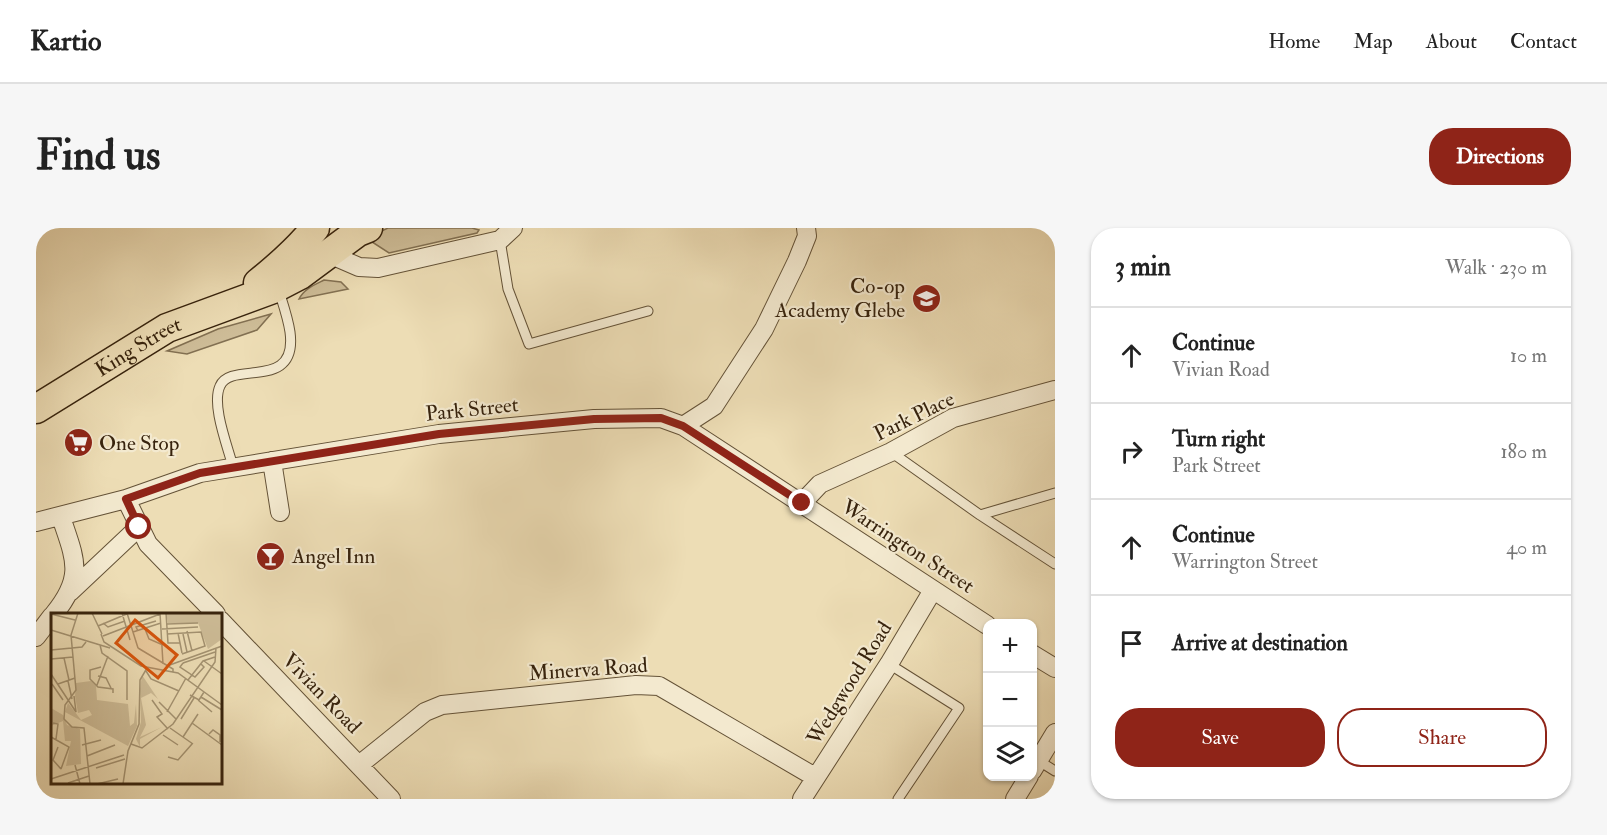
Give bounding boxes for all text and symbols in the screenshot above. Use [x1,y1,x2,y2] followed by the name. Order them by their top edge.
[30,24,101,59] text: Kartio
[1268,28,1320,55] text: Home
[1353,28,1393,55] text: Map
[1426,28,1477,55] text: About
[1510,28,1577,55] text: Contact
[1429,128,1571,185] button: Directions
[36,130,160,182] text: Find us
[1115,251,1171,283] text: 3 min
[1445,255,1547,280] text: Walk · 230 m
[774,273,905,324] place label: Co-op Academy Glebe
[910,282,942,314] school or university icon: Co-op Academy Glebe
[90,311,185,383] street label: King Street
[1172,329,1255,357] text: Continue
[1115,339,1148,372] icon: ahead
[1510,343,1547,368] text: 10 m
[1172,357,1270,382] text: Vivian Road
[870,385,959,447] street label: Park Place
[424,391,520,428] street label: Park Street
[1172,425,1265,453] text: Turn right
[62,427,94,459] supermarket icon: One Stop
[99,430,179,457] place label: One Stop
[1115,435,1148,468] icon: right
[1500,439,1547,464] text: 180 m
[1172,453,1261,478] text: Park Street
[788,489,814,515] route end
[835,493,980,600] street label: Warrington Street
[125,513,151,539] route start
[1172,521,1255,549] text: Continue
[1115,531,1148,564] icon: ahead
[1506,535,1547,560] text: 40 m
[255,540,287,572] bar icon: Angel Inn
[291,543,375,570] place label: Angel Inn
[1172,549,1318,574] text: Warrington Street
[51,613,222,784] inset map
[800,616,898,751] street label: Wedgwood Road
[983,619,1037,781] map controls
[983,619,1037,673] button: +
[1115,627,1148,660] icon: arrive
[1172,629,1348,657] text: Arrive at destination
[276,647,367,740] street label: Vivian Road
[528,652,649,687] street label: Minerva Road
[983,673,1037,727] button: −
[1115,708,1325,767] button: Save
[1337,708,1547,767] button: Share
[983,727,1037,781] button: layers

